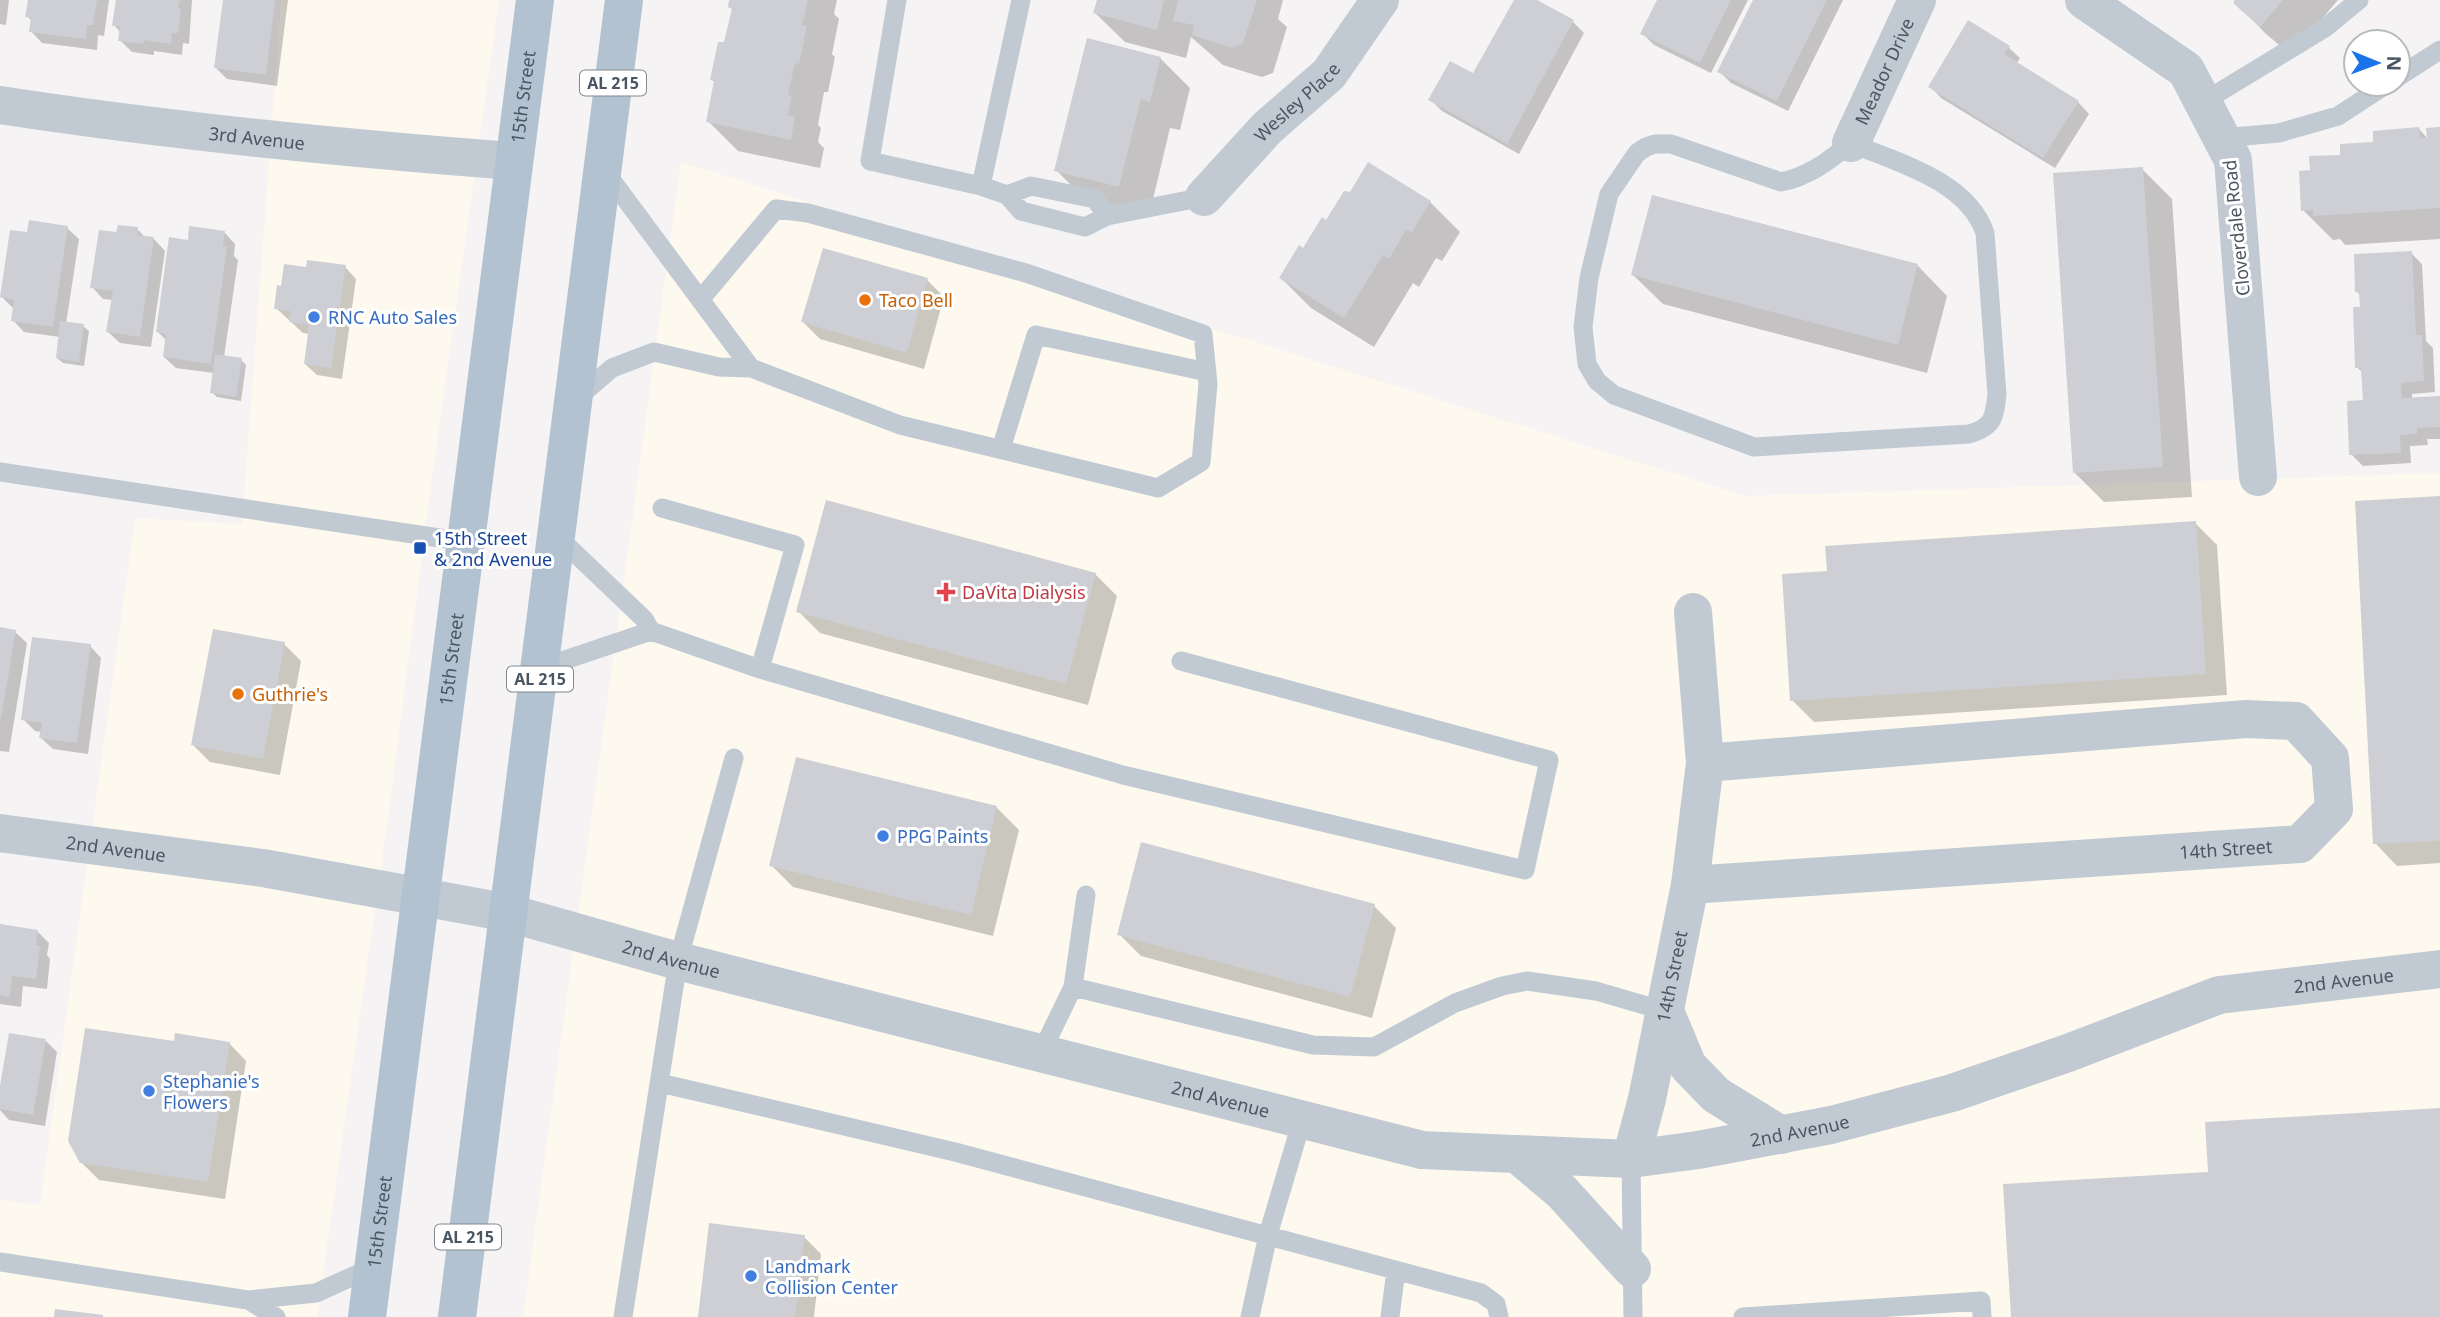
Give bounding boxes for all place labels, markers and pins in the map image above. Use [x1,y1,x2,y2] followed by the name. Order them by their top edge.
[879,288,953,312] place label: Taco Bell
[857,292,873,308] marker: Taco Bell
[328,305,457,329] place label: RNC Auto Sales
[306,309,322,325] marker: RNC Auto Sales
[434,526,552,571] place label: 15th Street & 2nd Avenue
[412,540,428,556] marker: 15th Street & 2nd Avenue
[962,580,1086,604] place label: DaVita Dialysis
[936,582,956,602] marker: DaVita Dialysis
[252,682,328,706] place label: Guthrie's
[230,686,246,702] marker: Guthrie's
[897,824,988,848] place label: PPG Paints
[875,828,891,844] marker: PPG Paints
[163,1069,260,1114] place label: Stephanie's Flowers
[141,1083,157,1099] marker: Stephanie's Flowers
[765,1254,898,1299] place label: Landmark Collision Center
[743,1268,759,1284] marker: Landmark Collision Center

